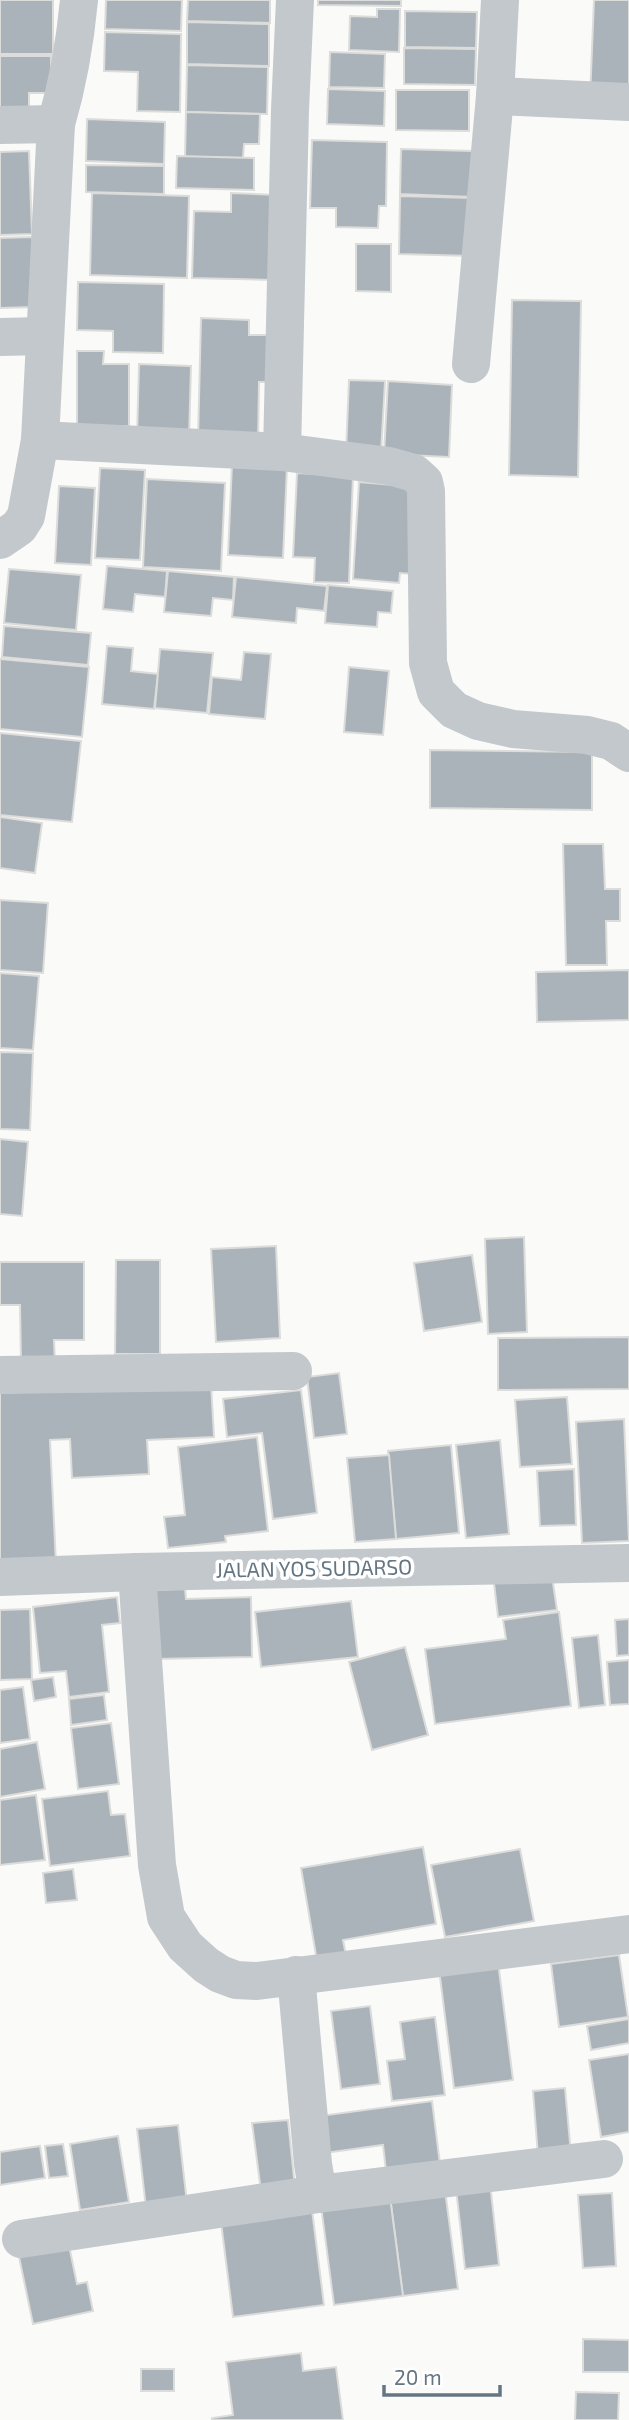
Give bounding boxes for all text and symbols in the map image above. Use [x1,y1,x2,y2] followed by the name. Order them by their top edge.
[215,1553,412,1582] street label: JALAN YOS SUDARSO
[384,2354,500,2398] scale bar
[394,2364,442,2389] text: 20 m

